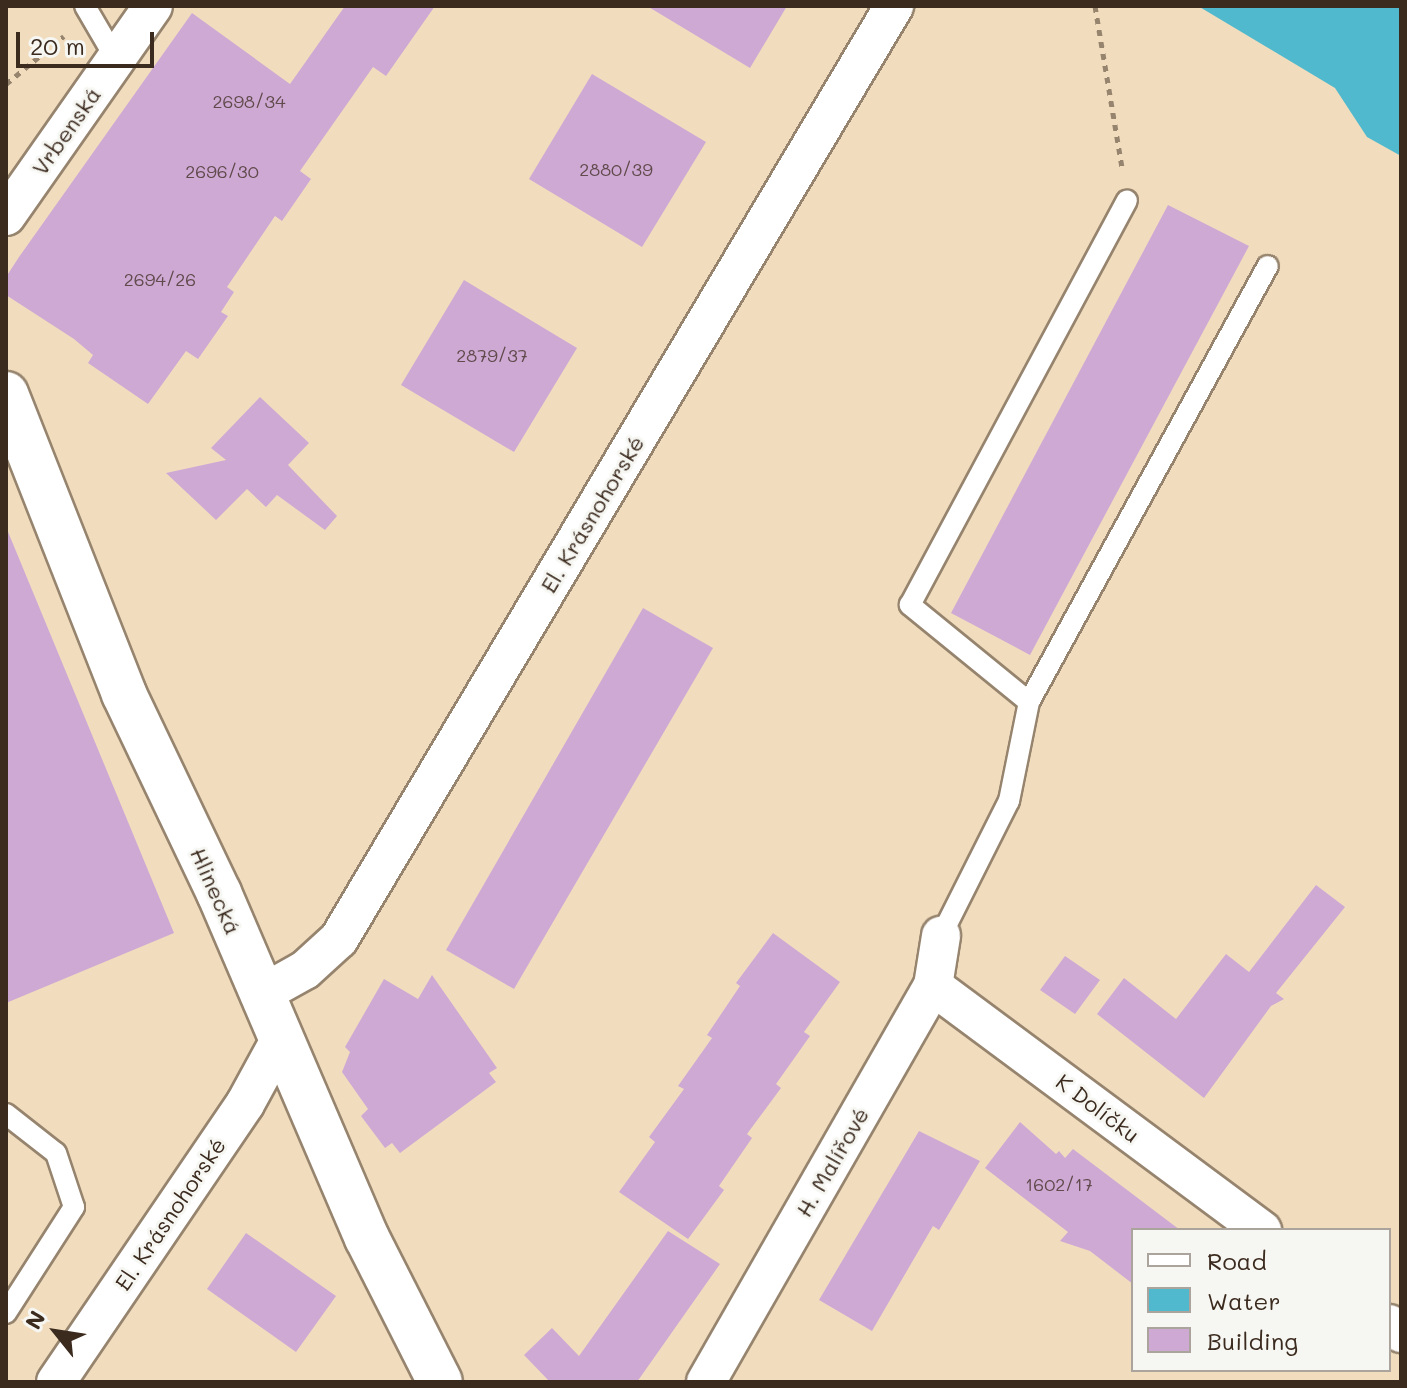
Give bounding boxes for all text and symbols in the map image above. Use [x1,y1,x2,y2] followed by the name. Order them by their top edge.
[20,16,158,66] scale bar
[30,30,85,61] text: 20 m
[26,82,106,180] street label: Vrbenská
[213,90,285,112] house number: 2698/34
[579,158,653,180] house number: 2880/39
[185,160,259,182] house number: 2696/30
[124,268,196,290] house number: 2694/26
[456,344,528,366] house number: 2879/37
[535,431,649,597] street label: El. Krásnohorské
[185,844,247,938] street label: Hlinecká
[1051,1068,1145,1148] street label: K Dolíčku
[790,1103,874,1221] street label: H. Malířové
[109,1133,231,1295] street label: El. Krásnohorské
[1025,1173,1093,1195] house number: 1602/17
[1131,1228,1391,1372] legend
[1207,1245,1267,1276] text: Road
[1207,1285,1281,1316] text: Water
[16,1292,96,1372] north arrow
[18,1305,52,1334] text: N
[1207,1325,1298,1356] text: Building

